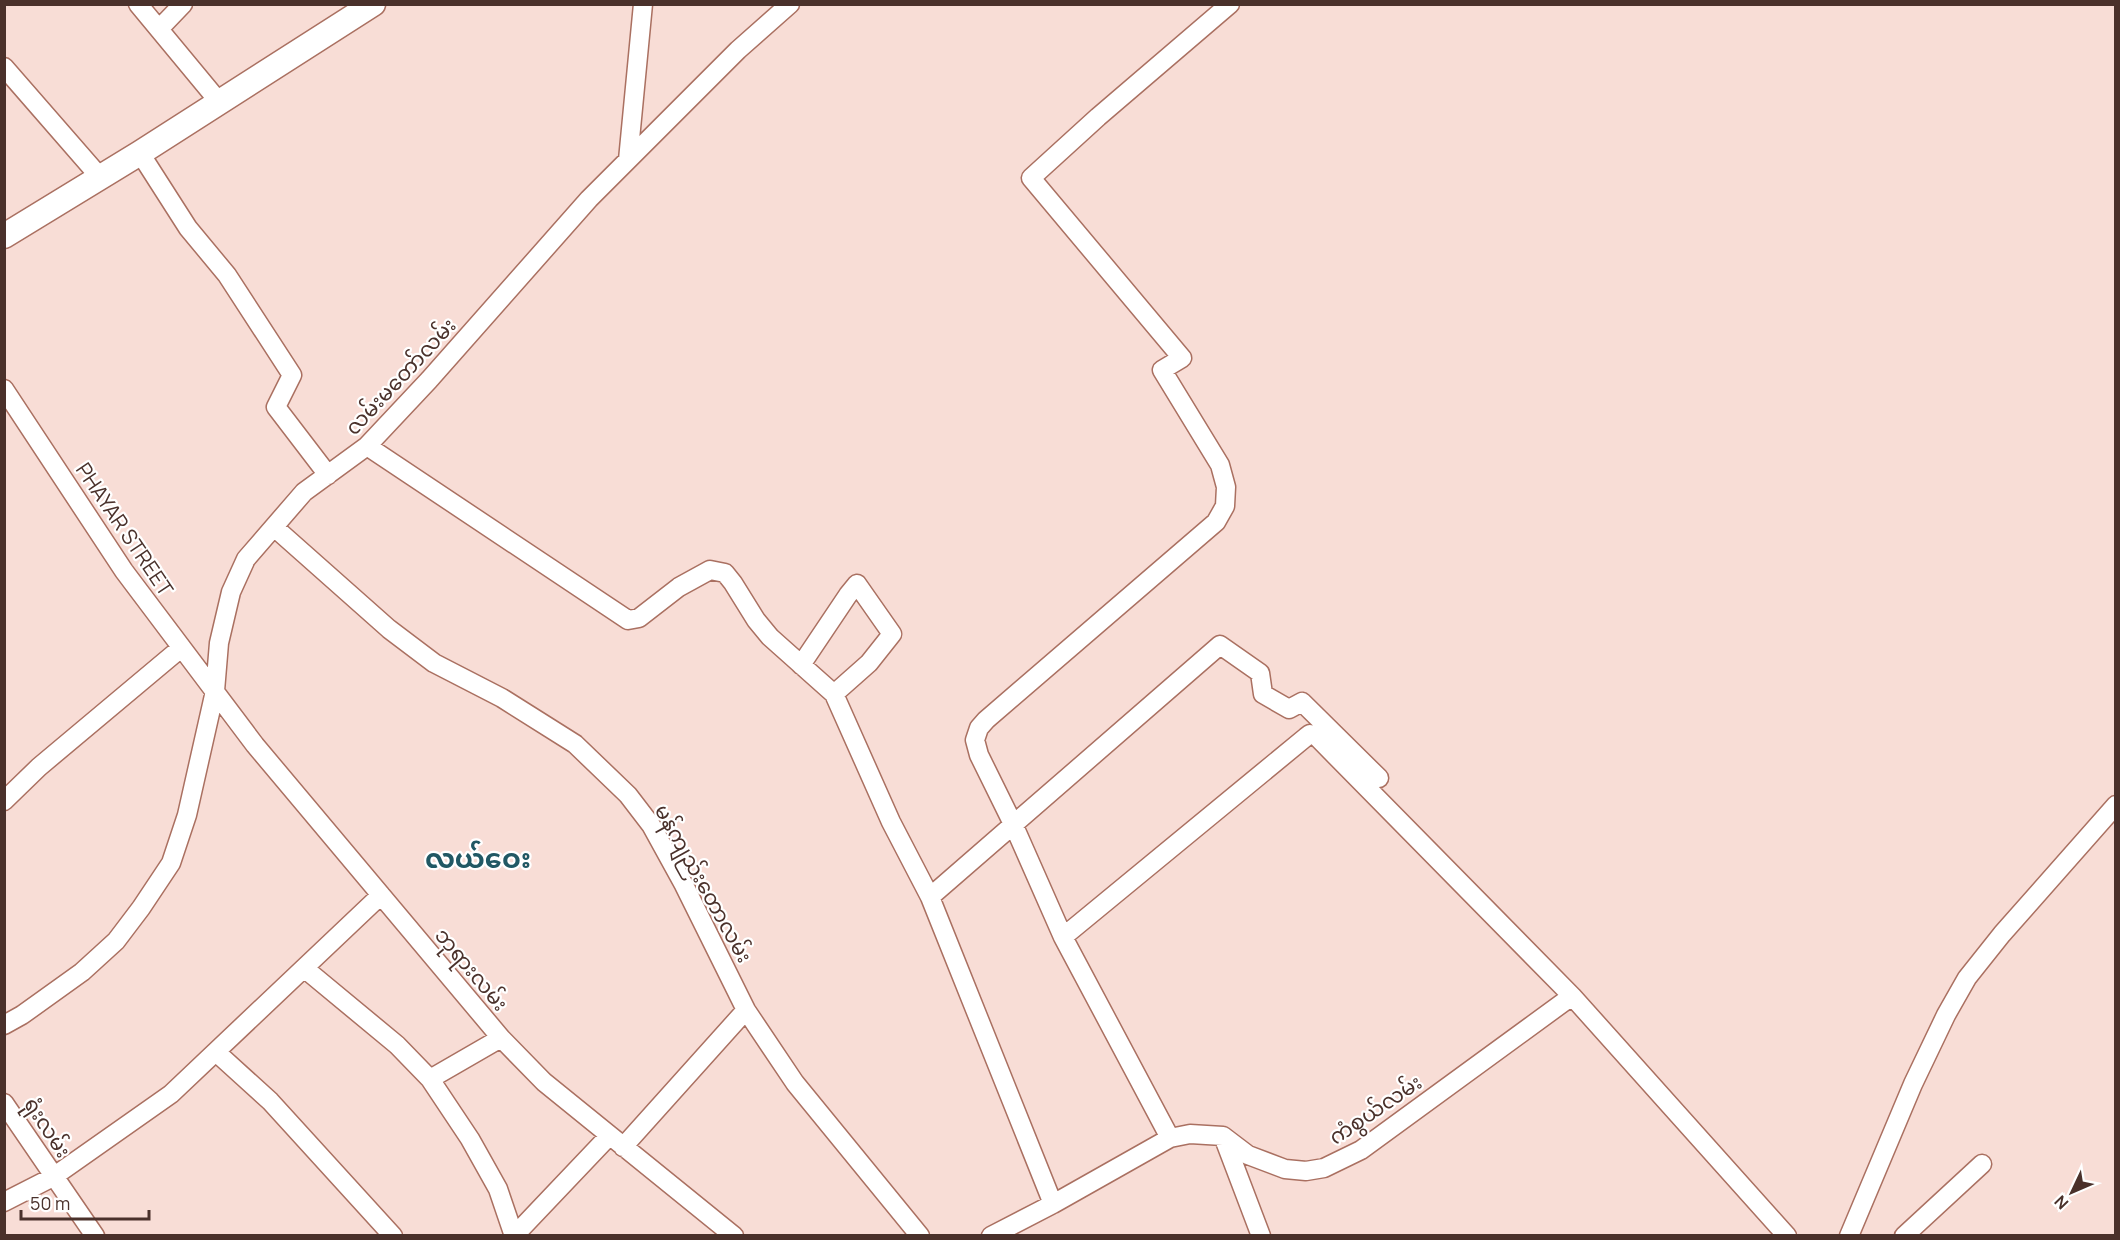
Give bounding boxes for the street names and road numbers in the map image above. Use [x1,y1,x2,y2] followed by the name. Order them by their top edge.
[338,311,462,441] street label: လမ်းမတော်လမ်း
[70,457,180,602] street label: PHAYAR STREET
[644,798,760,970] street label: မန်ကျည်းတောလမ်း
[426,921,516,1019] street label: ဘုရားလမ်း
[1322,1067,1429,1153] street label: ကံစွယ်လမ်း
[15,1091,79,1165] street label: ရုံးလမ်း

